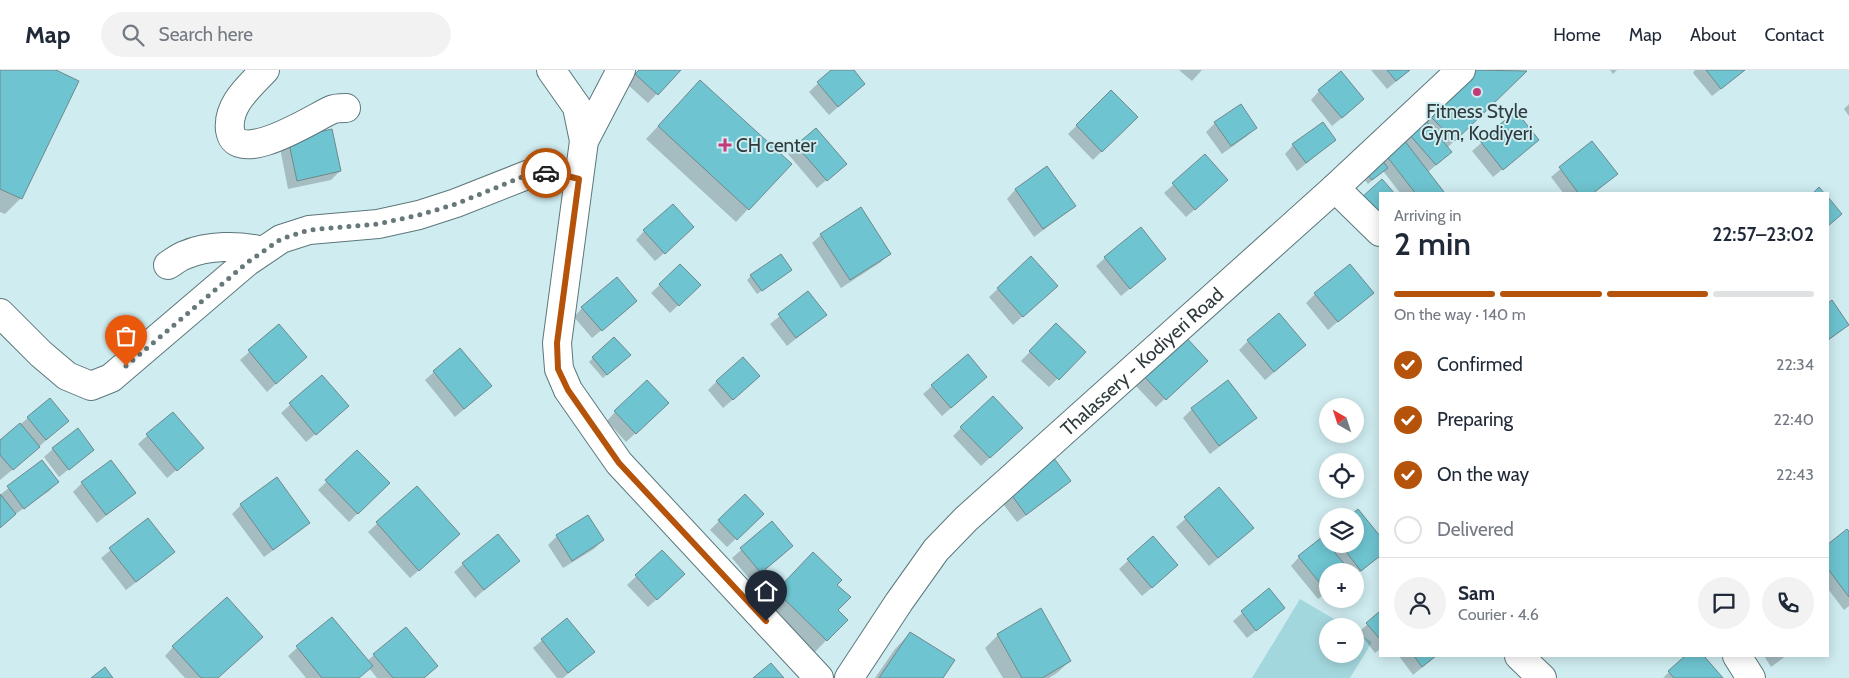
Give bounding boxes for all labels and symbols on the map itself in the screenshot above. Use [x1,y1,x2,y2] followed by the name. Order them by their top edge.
[1471,86,1483,98] marker: Fitness Style Gym, Kodiyeri
[1421,100,1533,145] place label: Fitness Style Gym, Kodiyeri
[736,134,816,157] place label: CH center
[718,138,732,152] marker: CH center
[521,148,571,198] courier
[1056,283,1228,441] street label: Thalassery - Kodiyeri Road
[105,315,147,366] pin
[1319,398,1364,442] north arrow
[745,570,787,621] pin

